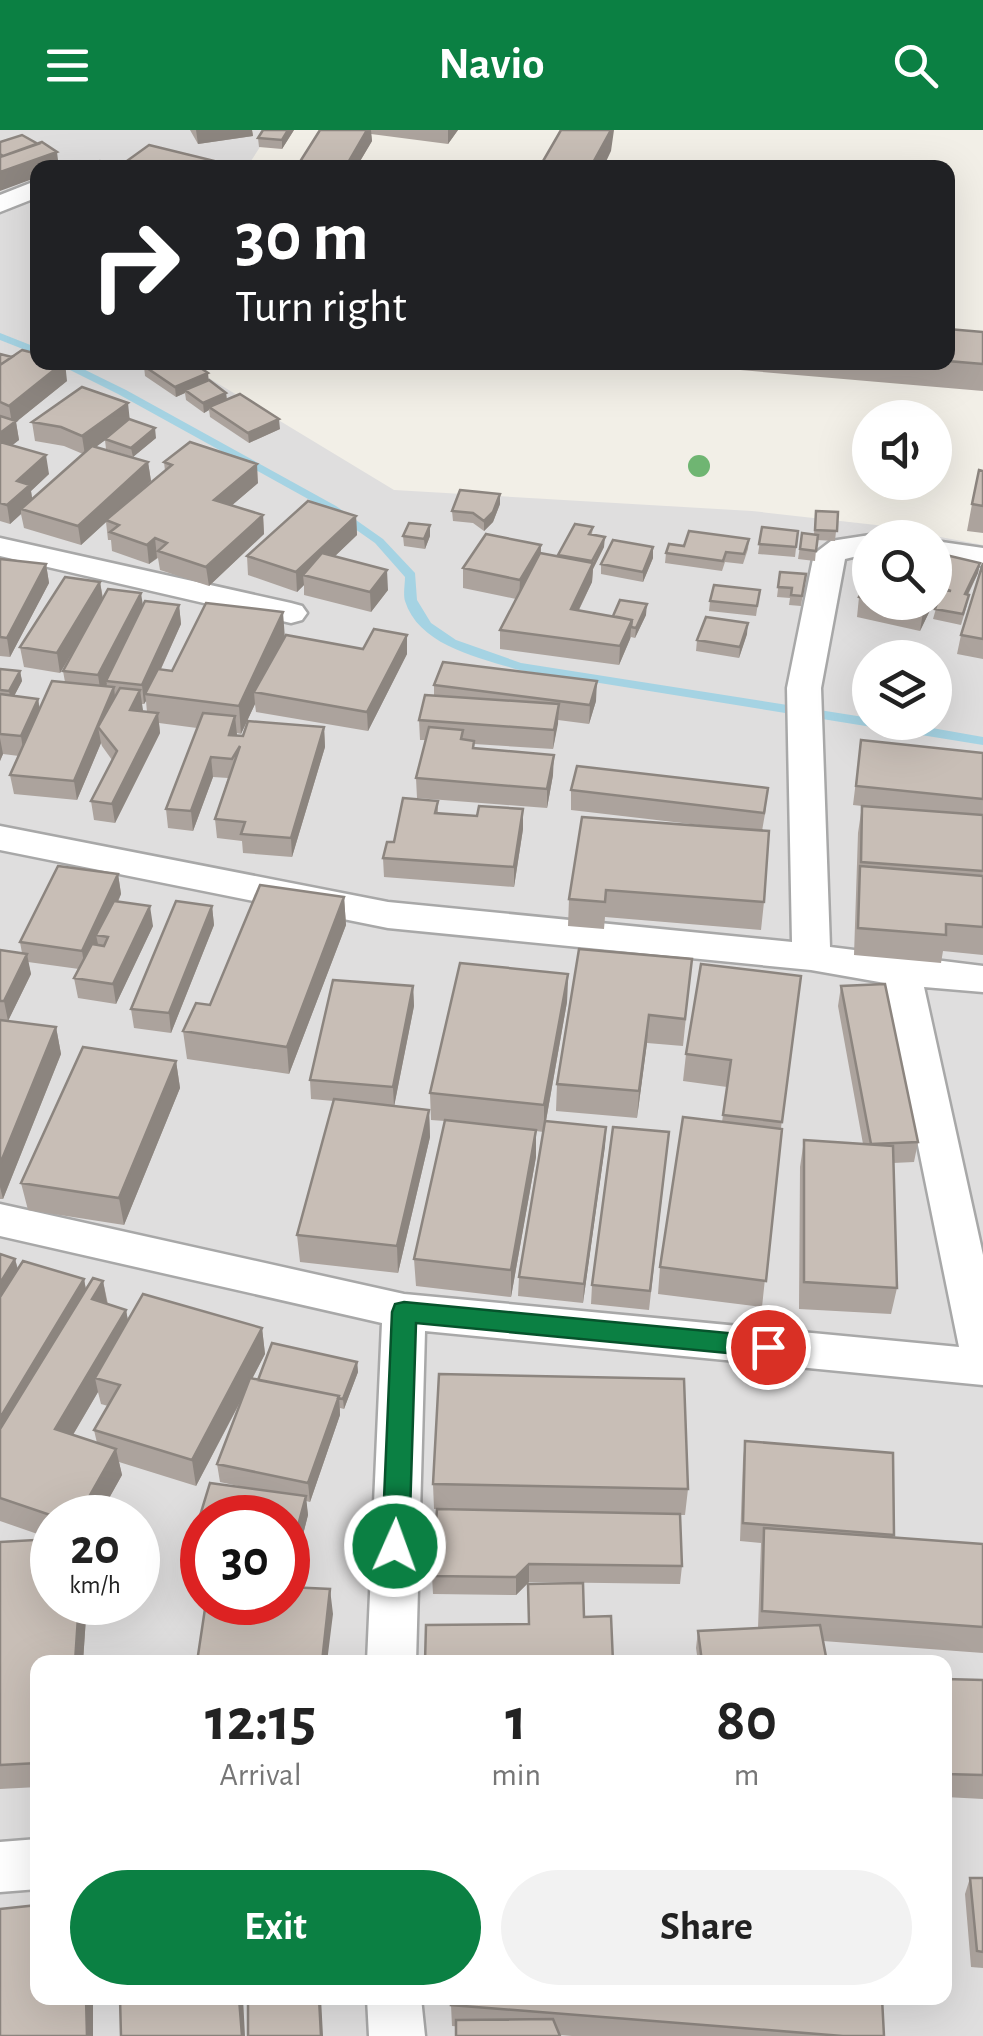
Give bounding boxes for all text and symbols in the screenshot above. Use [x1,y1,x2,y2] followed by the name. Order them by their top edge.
[40,38,95,93] icon: menu
[888,38,943,93] icon: search
[439,42,544,87] text: Navio
[70,200,200,330] icon: right
[235,203,369,273] text: 30 m
[235,285,407,330] text: Turn right
[852,400,952,740] map controls
[852,400,952,500] button: sound
[852,520,952,620] button: search
[852,640,952,740] button: layers
[726,1305,811,1390] pin
[741,1320,796,1375] icon: arrive
[343,1494,447,1598] position arrow
[180,1495,310,1625] speed limit sign: 30
[70,1523,120,1573] text: 20
[69,1573,121,1598] text: km/h
[205,1691,316,1751] text: 12:15
[505,1691,527,1751] text: 1
[716,1691,777,1751] text: 80
[219,1759,302,1791] text: Arrival
[491,1759,541,1791] text: min
[734,1759,759,1791] text: m
[70,1870,481,1985] button: Exit
[501,1870,912,1985] button: Share

